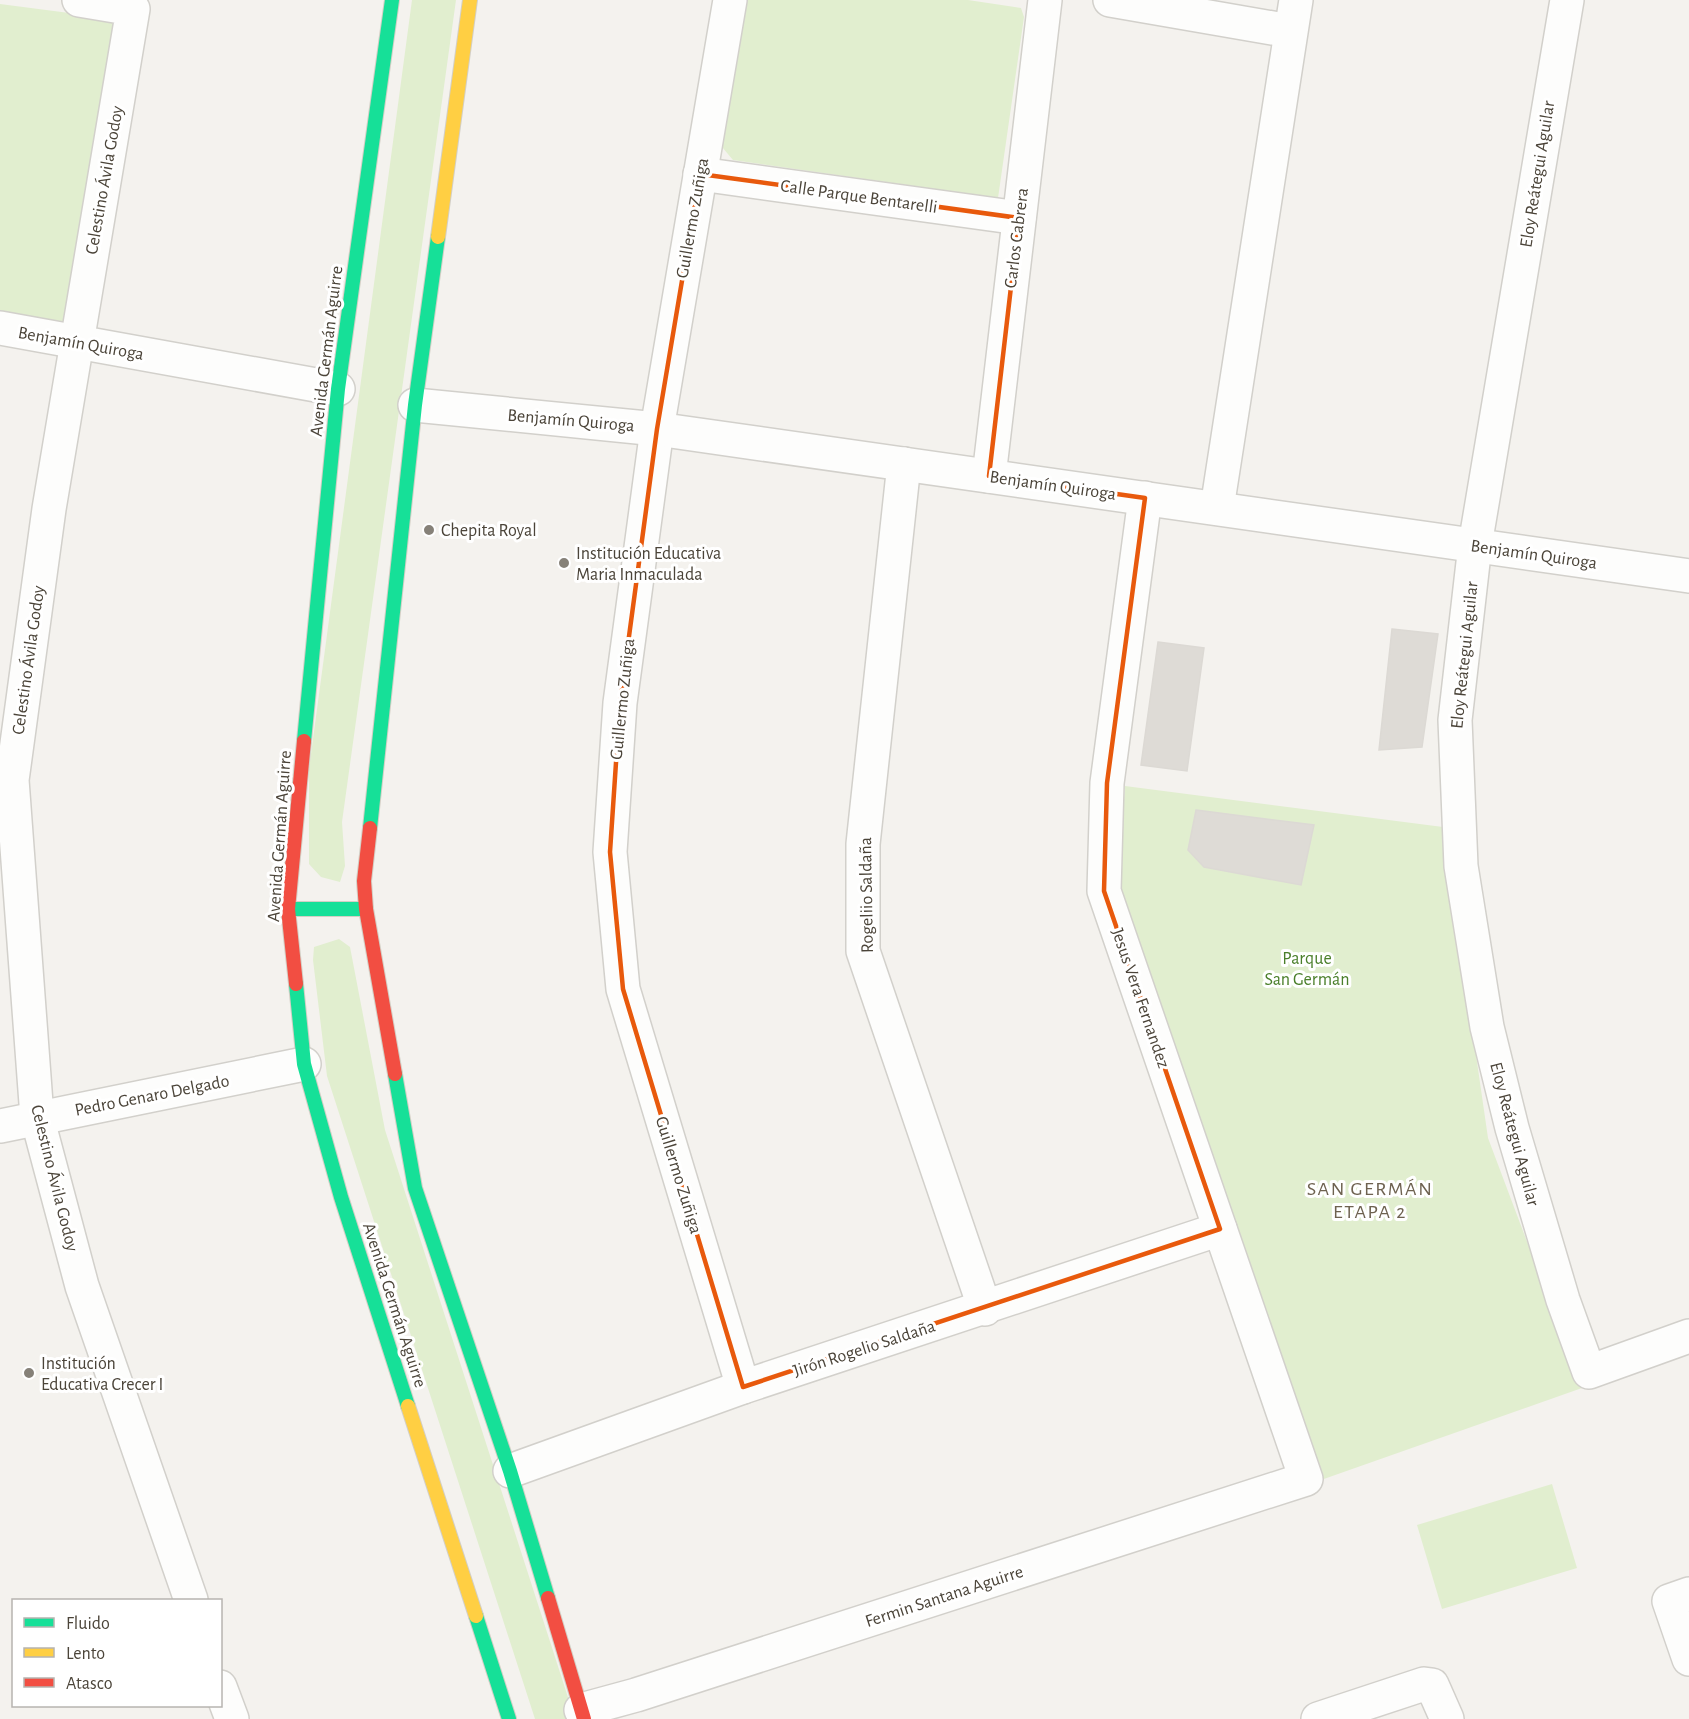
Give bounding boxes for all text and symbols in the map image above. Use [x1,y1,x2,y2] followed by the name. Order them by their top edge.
[1517,99,1559,249] street label: Eloy Reátegui Aguilar
[80,104,127,256] street label: Celestino Ávila Godoy
[674,157,712,280] street label: Guillermo Zuñiga
[779,177,939,217] street label: Calle Parque Bentarelli
[1002,187,1032,289] street label: Carlos Cabrera
[308,265,346,438] street label: Avenida Germán Aguirre
[16,324,145,364] street label: Benjamín Quiroga
[507,406,635,436] street label: Benjamín Quiroga
[988,468,1117,504] street label: Benjamín Quiroga
[441,522,537,540] place label: Chepita Royal
[422,523,436,537] marker: Chepita Royal
[1469,537,1598,573] street label: Benjamín Quiroga
[576,545,721,584] place label: Institución Educativa Maria Inmaculada
[557,556,571,570] marker: Institución Educativa Maria Inmaculada
[1448,580,1482,730] street label: Eloy Reátegui Aguilar
[7,584,48,736] street label: Celestino Ávila Godoy
[608,638,638,761] street label: Guillermo Zuñiga
[265,750,295,922] street label: Avenida Germán Aguirre
[857,837,877,953] street label: Rogeliio Saldaña
[1108,926,1172,1071] street label: Jesus Vera Fernandez
[1265,950,1349,989] park label: Parque San Germán
[1486,1060,1542,1208] street label: Eloy Reátegui Aguilar
[73,1072,231,1120] street label: Pedro Genaro Delgado
[27,1102,84,1254] street label: Celestino Ávila Godoy
[652,1114,704,1236] street label: Guillermo Zuñiga
[1307,1178,1433,1222] district label: SAN GERMÁN ETAPA 2
[359,1221,429,1390] street label: Avenida Germán Aguirre
[791,1317,938,1380] street label: Jirón Rogelio Saldaña
[41,1355,163,1394] place label: Institución Educativa Crecer I
[22,1366,36,1380] marker: Institución Educativa Crecer I
[863,1563,1026,1631] street label: Fermin Santana Aguirre
[12,1599,222,1707] legend
[66,1615,110,1633] text: Fluido
[66,1645,105,1663] text: Lento
[66,1675,113,1693] text: Atasco

